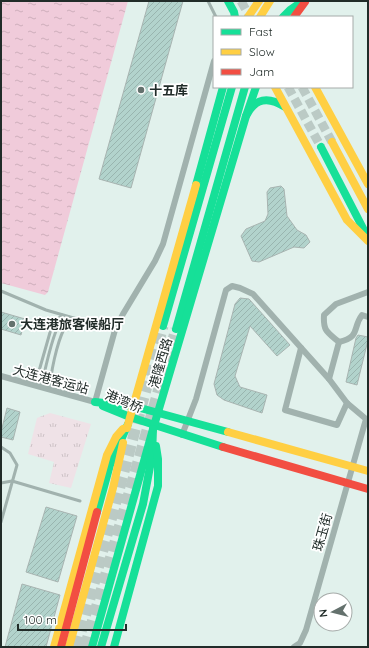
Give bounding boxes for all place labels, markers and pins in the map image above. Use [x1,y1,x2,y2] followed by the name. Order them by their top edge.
[149,82,188,98] place label: 十五库
[136,85,146,95] marker: 十五库
[20,316,124,332] place label: 大连港旅客候船厅
[7,319,17,329] marker: 大连港旅客候船厅

